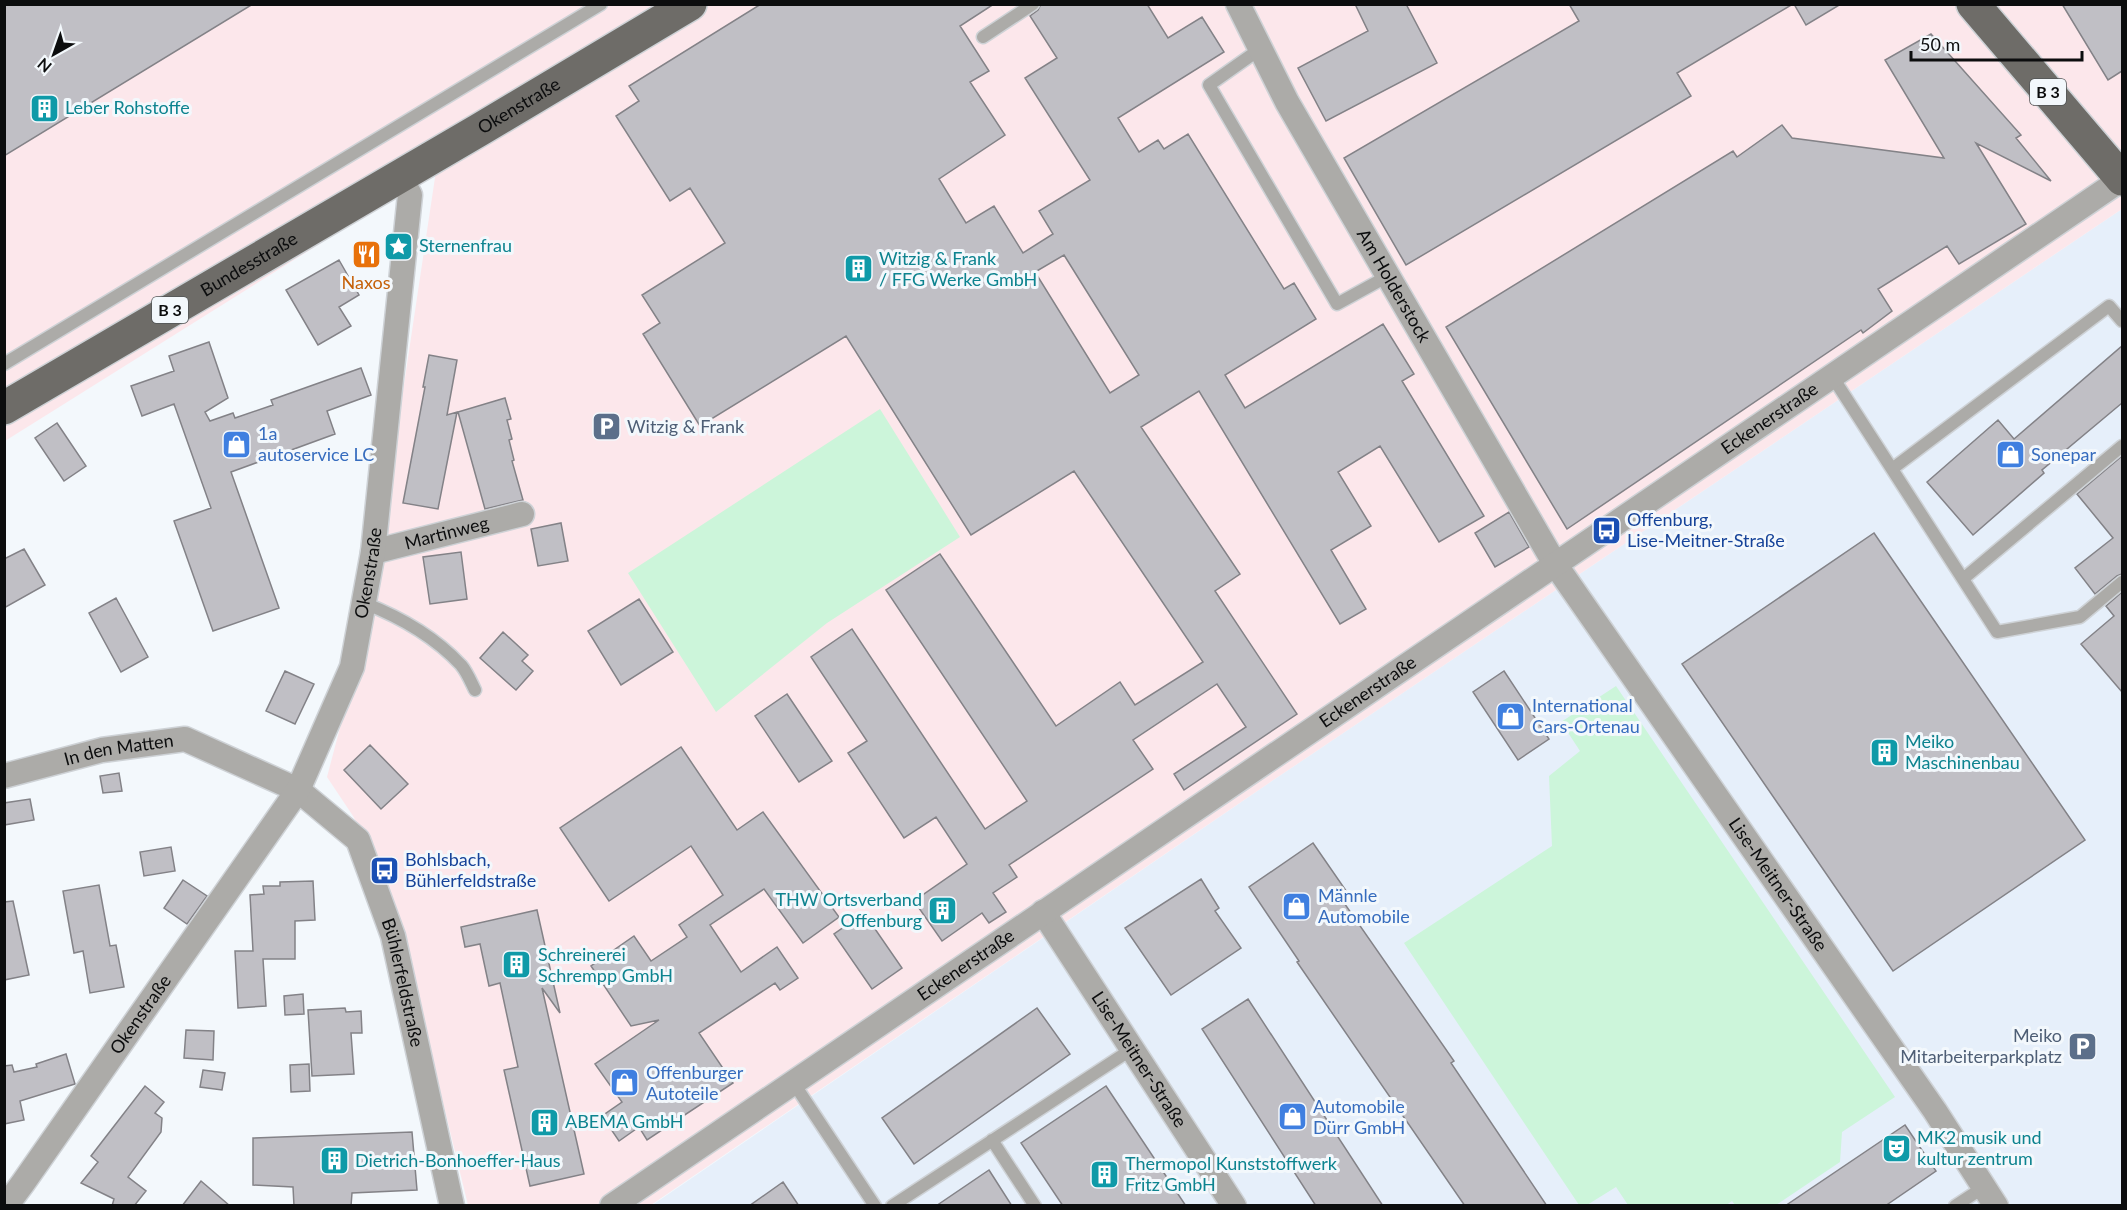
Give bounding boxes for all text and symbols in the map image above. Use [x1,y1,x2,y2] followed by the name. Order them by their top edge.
[24,24,84,84] north arrow
[1911,24,2082,62] scale bar
[1920,33,1960,55] text: 50 m
[33,55,55,77] text: N
[473,72,564,138] street label: Okenstraße
[2030,79,2066,105] road number: B 3
[28,92,60,124] building icon: Leber Rohstoffe
[65,96,190,118] place label: Leber Rohstoffe
[1353,224,1436,347] street label: Am Holderstock
[196,227,301,301] street label: Bundesstraße
[382,230,414,262] place icon: Sternenfrau
[419,234,512,256] place label: Sternenfrau
[350,238,382,270] restaurant icon: Naxos
[879,247,1037,290] place label: Witzig & Frank / FFG Werke GmbH
[842,253,874,285] building icon: Witzig & Frank / FFG Werke GmbH
[342,271,391,293] place label: Naxos
[152,297,188,323] road number: B 3
[1716,377,1822,459] street label: Eckenerstraße
[590,411,622,443] parking icon: Witzig & Frank
[627,415,745,437] place label: Witzig & Frank
[258,422,374,465] place label: 1a autoservice LC
[221,428,253,460] shop icon: 1a autoservice LC
[1994,439,2026,471] shop icon: Sonepar
[2031,443,2097,465] place label: Sonepar
[1627,508,1785,551] place label: Offenburg, Lise-Meitner-Straße
[402,511,491,554] street label: Martinweg
[1590,514,1622,546] bus stop icon: Offenburg, Lise-Meitner-Straße
[349,526,385,620] street label: Okenstraße
[1315,650,1420,732] street label: Eckenerstraße
[1532,694,1640,737] place label: International Cars-Ortenau
[1495,700,1527,732] shop icon: International Cars-Ortenau
[61,729,175,770] street label: In den Matten
[1905,730,2020,773] place label: Meiko Maschinenbau
[1868,736,1900,768] building icon: Meiko Maschinenbau
[1724,813,1833,955] street label: Lise-Meitner-Straße
[405,848,536,891] place label: Bohlsbach, Bühlerfeldstraße
[368,854,400,886] bus stop icon: Bohlsbach, Bühlerfeldstraße
[1318,884,1410,927] place label: Männle Automobile
[775,888,922,931] place label: THW Ortsverband Offenburg
[1281,890,1313,922] shop icon: Männle Automobile
[927,894,959,926] building icon: THW Ortsverband Offenburg
[377,915,429,1049] street label: Bühlerfeldstraße
[913,924,1018,1005] street label: Eckenerstraße
[538,943,673,986] place label: Schreinerei Schrempp GmbH
[501,949,533,981] building icon: Schreinerei Schrempp GmbH
[105,970,175,1058] street label: Okenstraße
[1087,987,1192,1131] street label: Lise-Meitner-Straße
[1900,1024,2062,1067] place label: Meiko Mitarbeiterparkplatz
[2067,1030,2099,1062] parking icon: Meiko Mitarbeiterparkplatz
[646,1061,744,1104] place label: Offenburger Autoteile
[609,1067,641,1099] shop icon: Offenburger Autoteile
[1313,1095,1405,1138] place label: Automobile Dürr GmbH
[1276,1101,1308,1133] shop icon: Automobile Dürr GmbH
[528,1106,560,1138] building icon: ABEMA GmbH
[565,1110,684,1132] place label: ABEMA GmbH
[1917,1126,2042,1169] place label: MK2 musik und kultur zentrum
[1880,1132,1912,1164] theatre icon: MK2 musik und kultur zentrum
[318,1145,350,1177] building icon: Dietrich-Bonhoeffer-Haus
[355,1149,561,1171] place label: Dietrich-Bonhoeffer-Haus
[1125,1152,1338,1195] place label: Thermopol Kunststoffwerk Fritz GmbH
[1088,1158,1120,1190] building icon: Thermopol Kunststoffwerk Fritz GmbH

